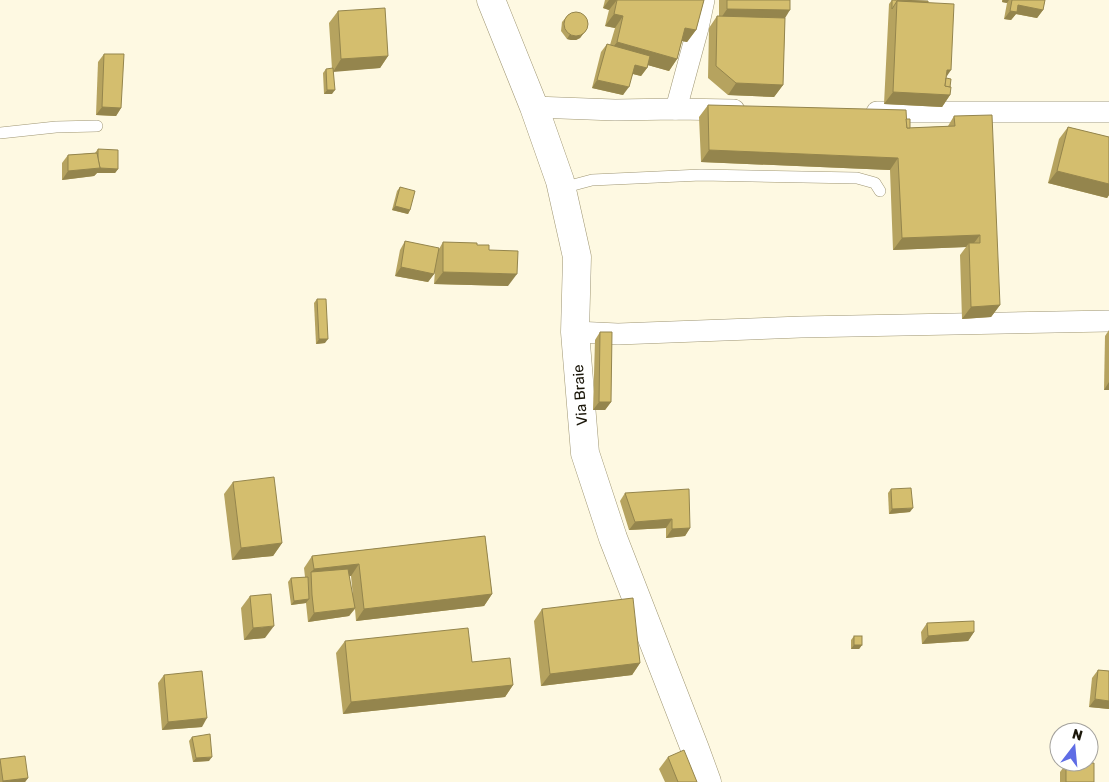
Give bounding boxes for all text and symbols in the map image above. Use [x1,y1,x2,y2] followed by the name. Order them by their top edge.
[569,364,591,426] street label: Via Braie
[1049,722,1099,772] north arrow
[1070,725,1085,745] text: N

